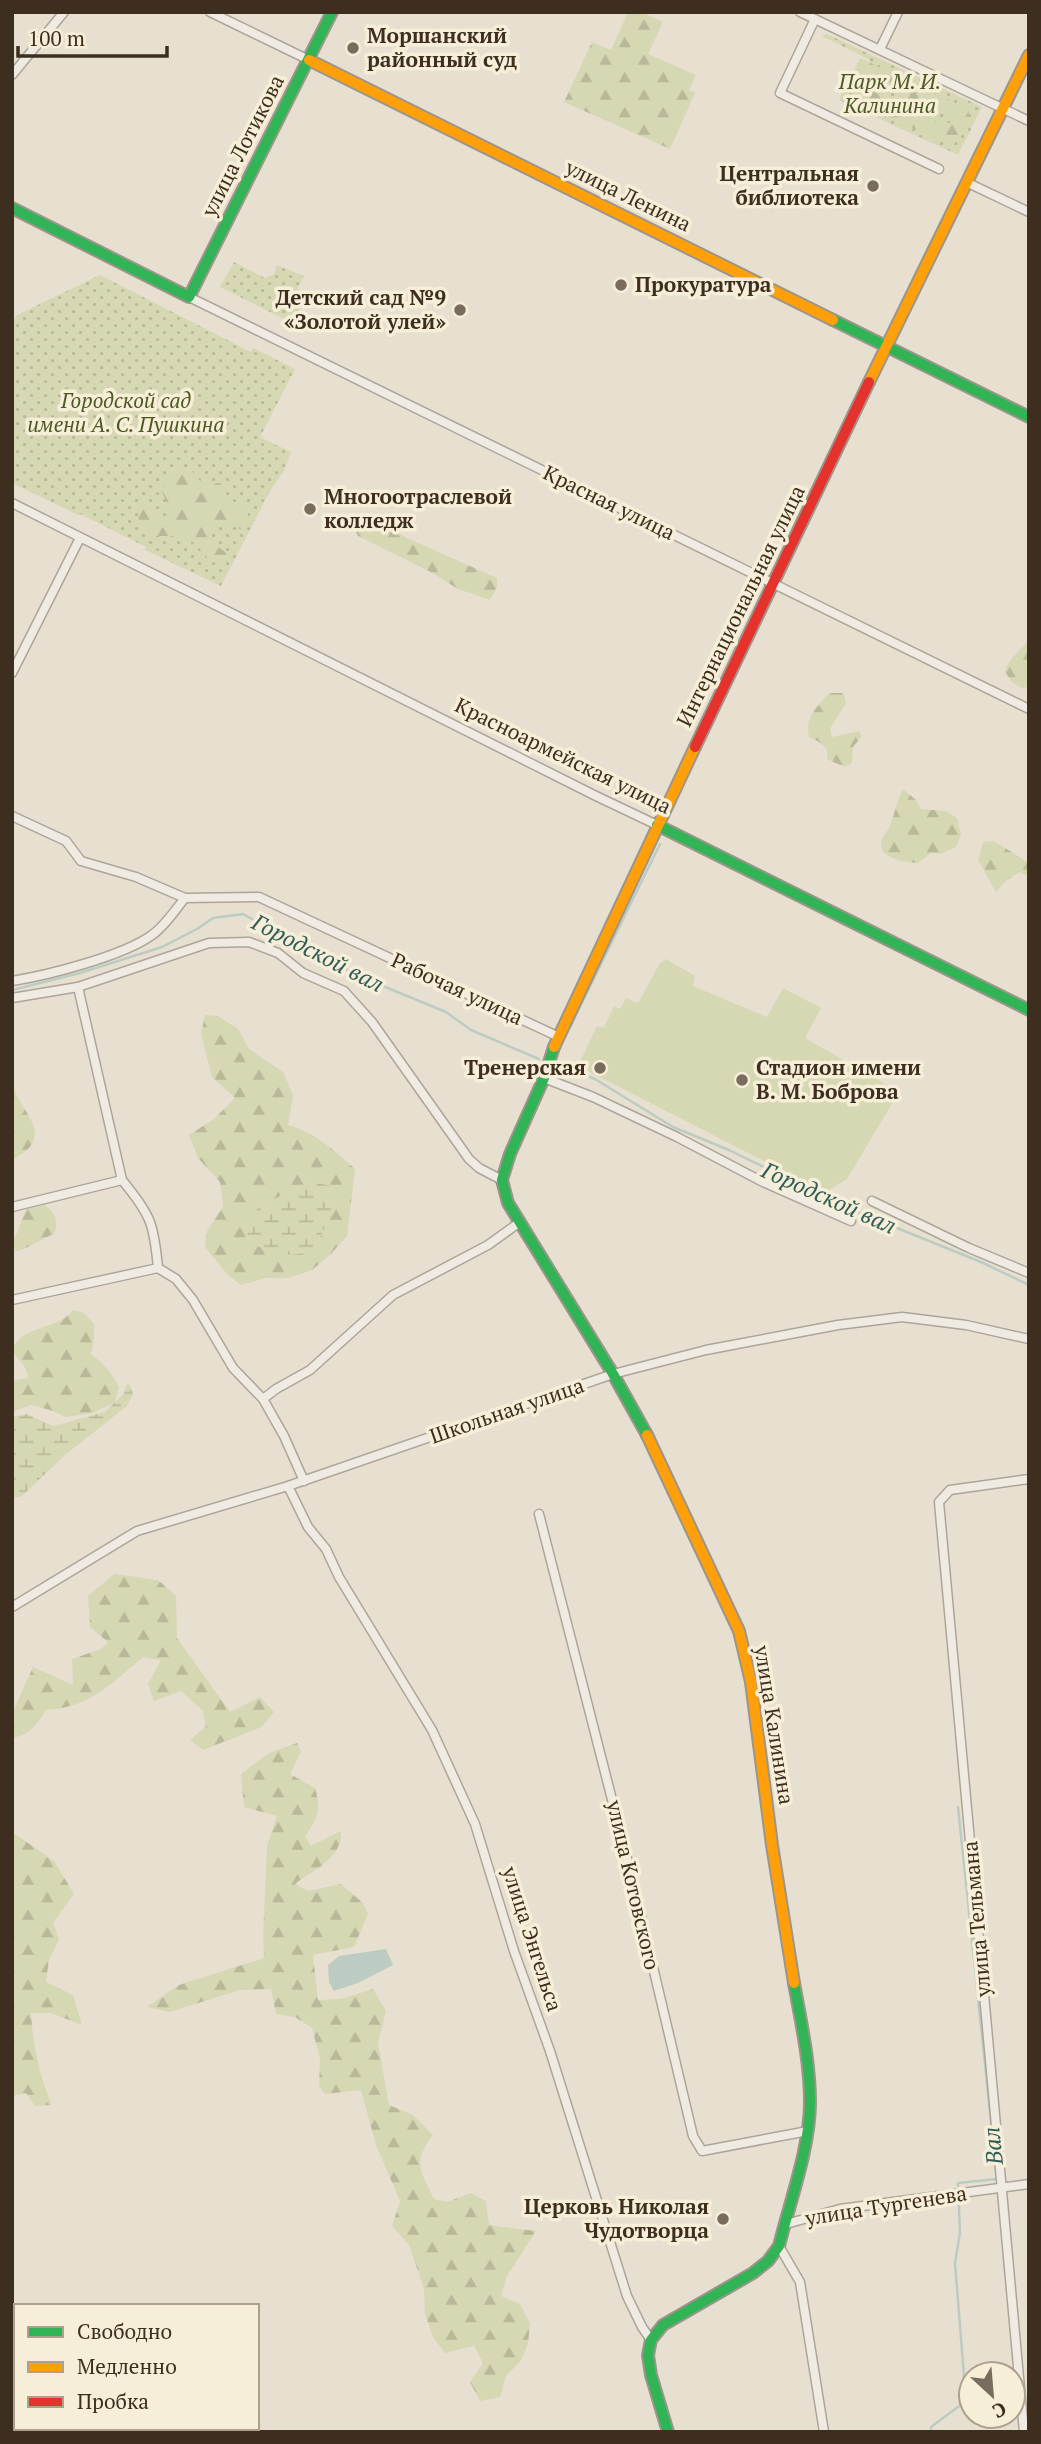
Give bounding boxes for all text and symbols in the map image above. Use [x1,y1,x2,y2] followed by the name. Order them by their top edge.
[18,14,166,58] scale bar
[367,21,517,73] place label: Моршанский районный суд
[28,24,85,52] text: 100 m
[345,40,361,56] marker: Моршанский районный суд
[838,67,941,119] park label: Парк М. И. Калинина
[194,70,290,222] street label: улица Лотикова
[560,152,696,238] street label: улица Ленина
[720,159,859,211] place label: Центральная библиотека
[865,178,881,194] marker: Центральная библиотека
[635,270,772,298] place label: Прокуратура
[613,277,629,293] marker: Прокуратура
[276,283,446,335] place label: Детский сад №9 «Золотой улей»
[452,302,468,318] marker: Детский сад №9 «Золотой улей»
[27,386,225,438] park label: Городской сад имени А. С. Пушкина
[539,458,680,546] street label: Красная улица
[669,480,811,731] street label: Интернациональная улица
[324,482,512,534] place label: Многоотраслевой колледж
[302,501,318,517] marker: Многоотраслевой колледж
[451,690,677,820] street label: Красноармейская улица
[246,906,390,999] water label: Городской вал
[387,945,528,1031] street label: Рабочая улица
[464,1053,586,1081] place label: Тренерская
[756,1053,921,1105] place label: Стадион имени В. М. Боброва
[592,1060,608,1076] marker: Тренерская
[734,1072,750,1088] marker: Стадион имени В. М. Боброва
[756,1154,901,1241] water label: Городской вал
[426,1370,588,1450] street label: Школьная улица
[748,1642,801,1807] street label: улица Калинина
[601,1796,667,1972] street label: улица Котовского
[955,1840,997,1999] street label: улица Тельмана
[496,1862,570,2015] street label: улица Энгельса
[975,2126,1010,2168] water label: Вал
[802,2178,969,2232] street label: улица Тургенева
[524,2192,709,2244] place label: Церковь Николая Чудотворца
[715,2211,731,2227] marker: Церковь Николая Чудотворца
[14,2304,259,2430] legend
[77,2317,172,2345] text: Свободно
[77,2352,177,2380] text: Медленно
[957,2360,1027,2430] north arrow
[77,2387,149,2415] text: Пробка
[989,2397,1011,2425] text: С

